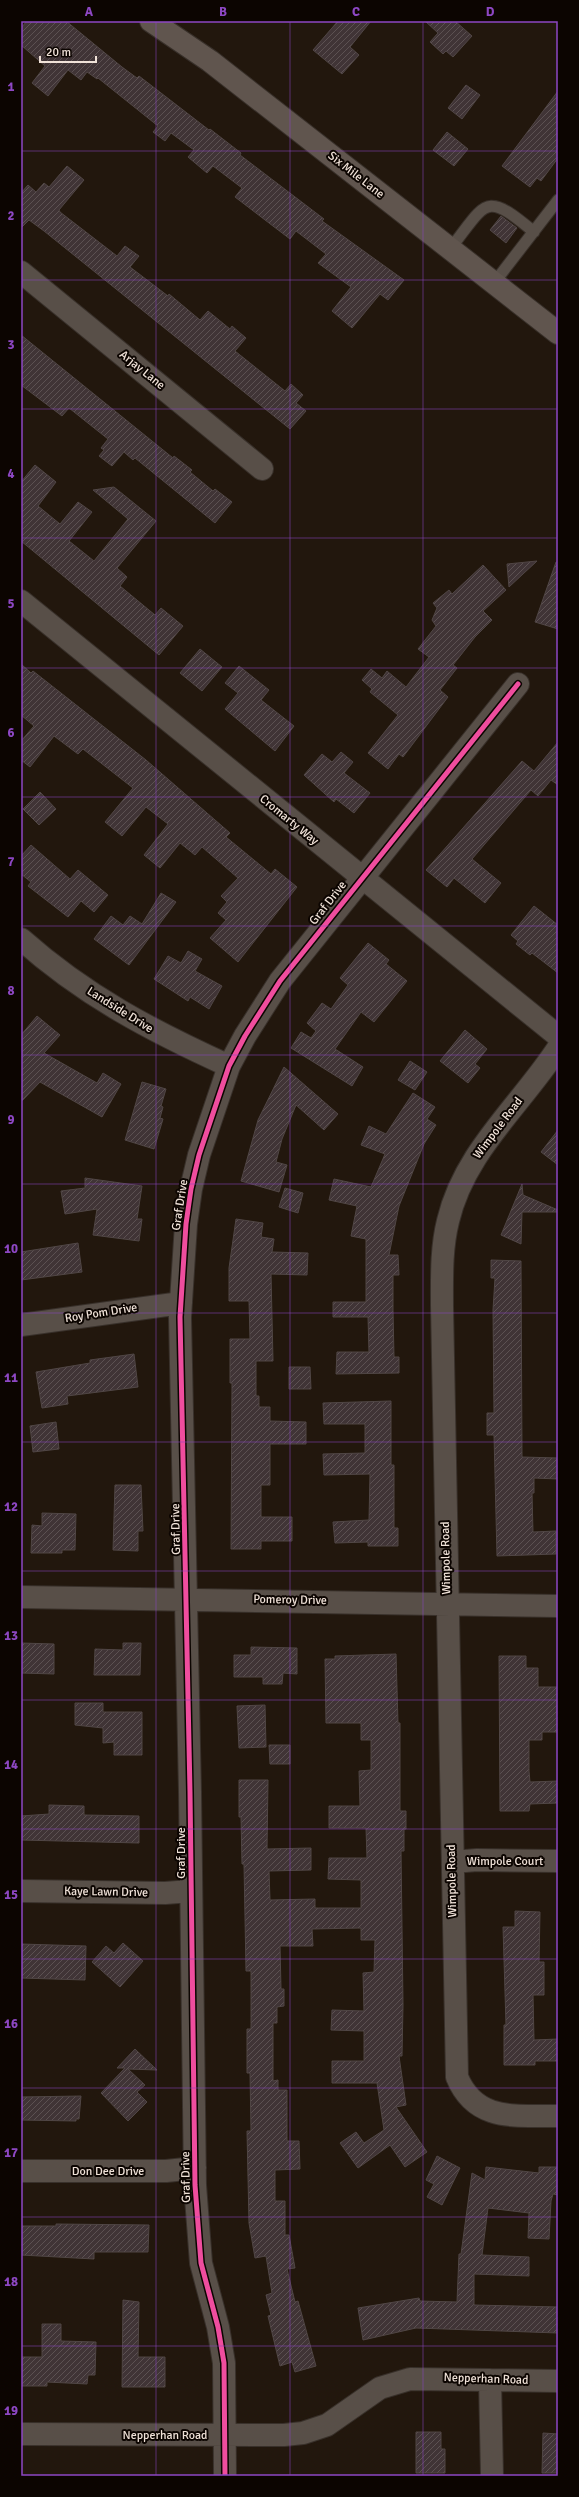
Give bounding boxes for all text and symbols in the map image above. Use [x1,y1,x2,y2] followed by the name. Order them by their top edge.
[85,4,94,20] text: A
[219,4,227,20] text: B
[352,4,360,20] text: C
[486,4,495,20] text: D
[40,38,96,64] scale bar
[46,45,71,60] text: 20 m
[7,79,15,95] text: 1
[325,148,387,202] street label: Six Mile Lane
[7,208,15,224] text: 2
[7,337,15,353] text: 3
[116,347,168,393] street label: Arjay Lane
[7,466,15,482] text: 4
[7,596,15,612] text: 5
[7,725,15,741] text: 6
[256,792,322,849] street label: Cromarty Way
[7,854,15,870] text: 7
[306,878,350,928] street label: Graf Drive
[7,983,15,999] text: 8
[84,984,156,1036] street label: Landside Drive
[470,1094,526,1162] street label: Wimpole Road
[7,1112,15,1128] text: 9
[169,1178,191,1232] street label: Graf Drive
[4,1241,18,1257] text: 10
[64,1300,138,1326] street label: Roy Pom Drive
[4,1370,18,1386] text: 11
[4,1499,18,1515] text: 12
[168,1503,184,1555] street label: Graf Drive
[438,1521,454,1595] street label: Wimpole Road
[253,1592,327,1608] street label: Pomeroy Drive
[4,1628,18,1644] text: 13
[4,1757,18,1773] text: 14
[174,1827,189,1879] street label: Graf Drive
[444,1844,460,1918] street label: Wimpole Road
[467,1854,543,1869] street label: Wimpole Court
[64,1884,148,1900] street label: Kaye Lawn Drive
[4,1887,18,1903] text: 15
[4,2016,18,2032] text: 16
[4,2145,18,2161] text: 17
[178,2151,194,2203] street label: Graf Drive
[72,2164,144,2179] street label: Don Dee Drive
[4,2274,18,2290] text: 18
[443,2370,529,2388] street label: Nepperhan Road
[4,2403,18,2419] text: 19
[123,2428,207,2443] street label: Nepperhan Road

